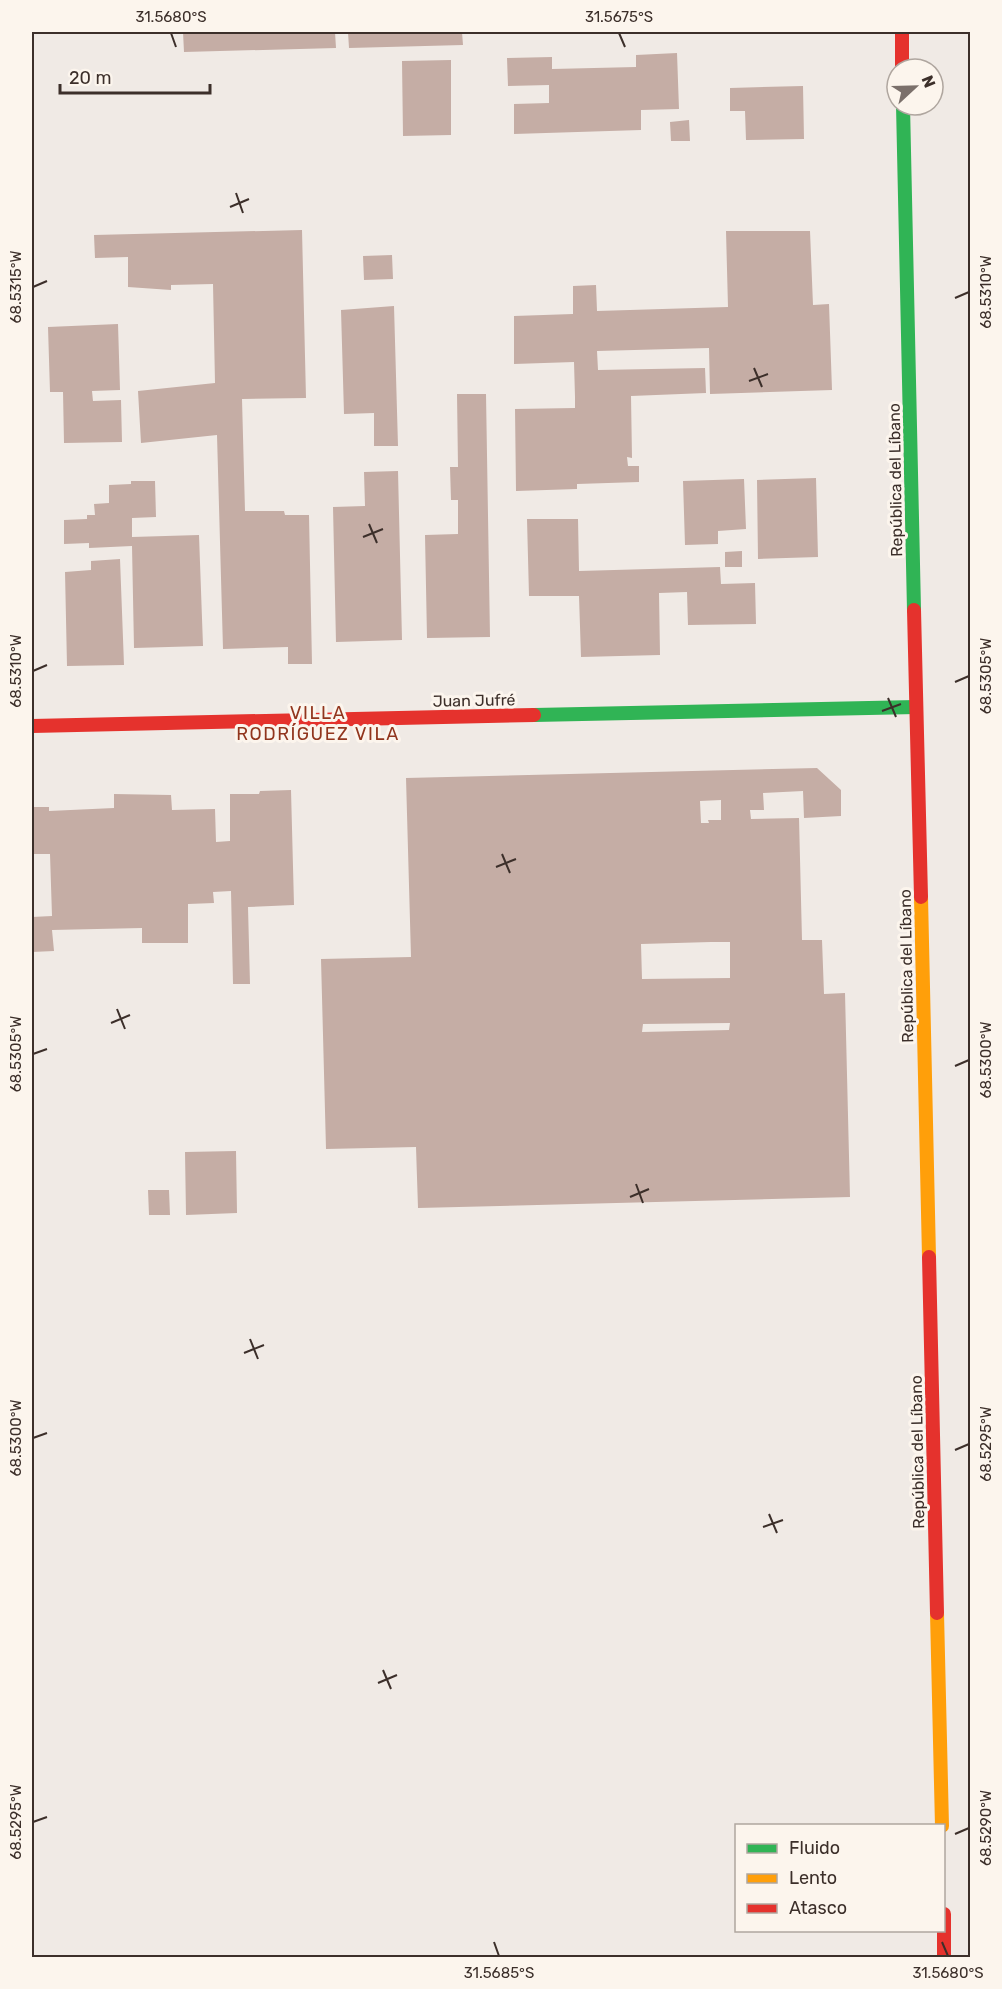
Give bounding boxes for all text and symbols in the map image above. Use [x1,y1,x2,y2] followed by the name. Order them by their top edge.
[135,8,207,26] text: 31.5680°S
[585,8,653,26] text: 31.5675°S
[60,57,210,95] scale bar
[885,57,945,117] north arrow
[69,67,111,89] text: 20 m
[917,73,939,90] text: N
[7,250,25,324] text: 68.5315°W
[977,255,995,329] text: 68.5310°W
[885,403,906,557] street label: República del Líbano
[7,634,25,708] text: 68.5310°W
[977,638,995,714] text: 68.5305°W
[432,690,516,711] street label: Juan Jufré
[236,702,400,745] district label: VILLA RODRÍGUEZ VILA
[896,889,917,1043] street label: República del Líbano
[7,1016,25,1092] text: 68.5305°W
[977,1021,995,1099] text: 68.5300°W
[907,1375,928,1529] street label: República del Líbano
[7,1399,25,1477] text: 68.5300°W
[977,1406,995,1482] text: 68.5295°W
[7,1784,25,1860] text: 68.5295°W
[977,1790,995,1866] text: 68.5290°W
[735,1824,945,1932] legend
[789,1837,840,1859] text: Fluido
[789,1867,837,1889] text: Lento
[789,1897,847,1919] text: Atasco
[464,1964,534,1982] text: 31.5685°S
[912,1964,984,1982] text: 31.5680°S

